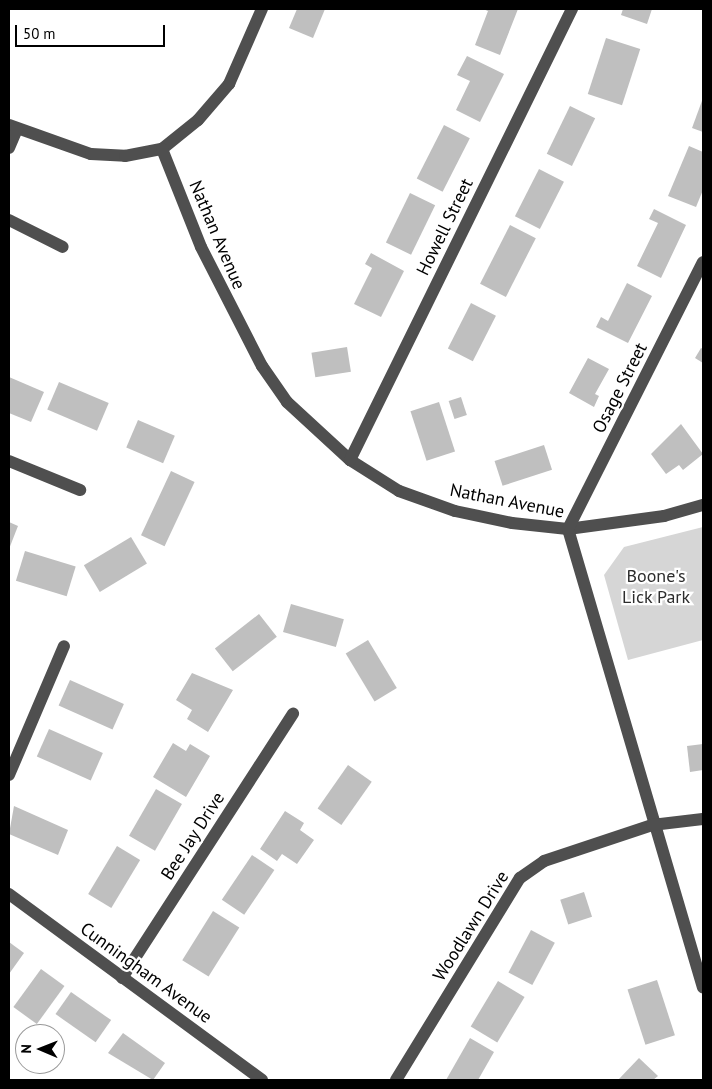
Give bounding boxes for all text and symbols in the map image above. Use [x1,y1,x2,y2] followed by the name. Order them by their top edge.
[18,15,168,47] scale bar
[23,24,56,43] text: 50 m
[412,175,478,279] street label: Howell Street
[184,177,250,293] street label: Nathan Avenue
[588,339,652,437] street label: Osage Street
[448,479,566,523] street label: Nathan Avenue
[622,566,690,608] park label: Boone's Lick Park
[156,788,230,884] street label: Bee Jay Drive
[429,867,513,985] street label: Woodlawn Drive
[76,918,216,1028] street label: Cunningham Avenue
[15,1024,65,1074] north arrow
[17,1044,35,1054] text: N

